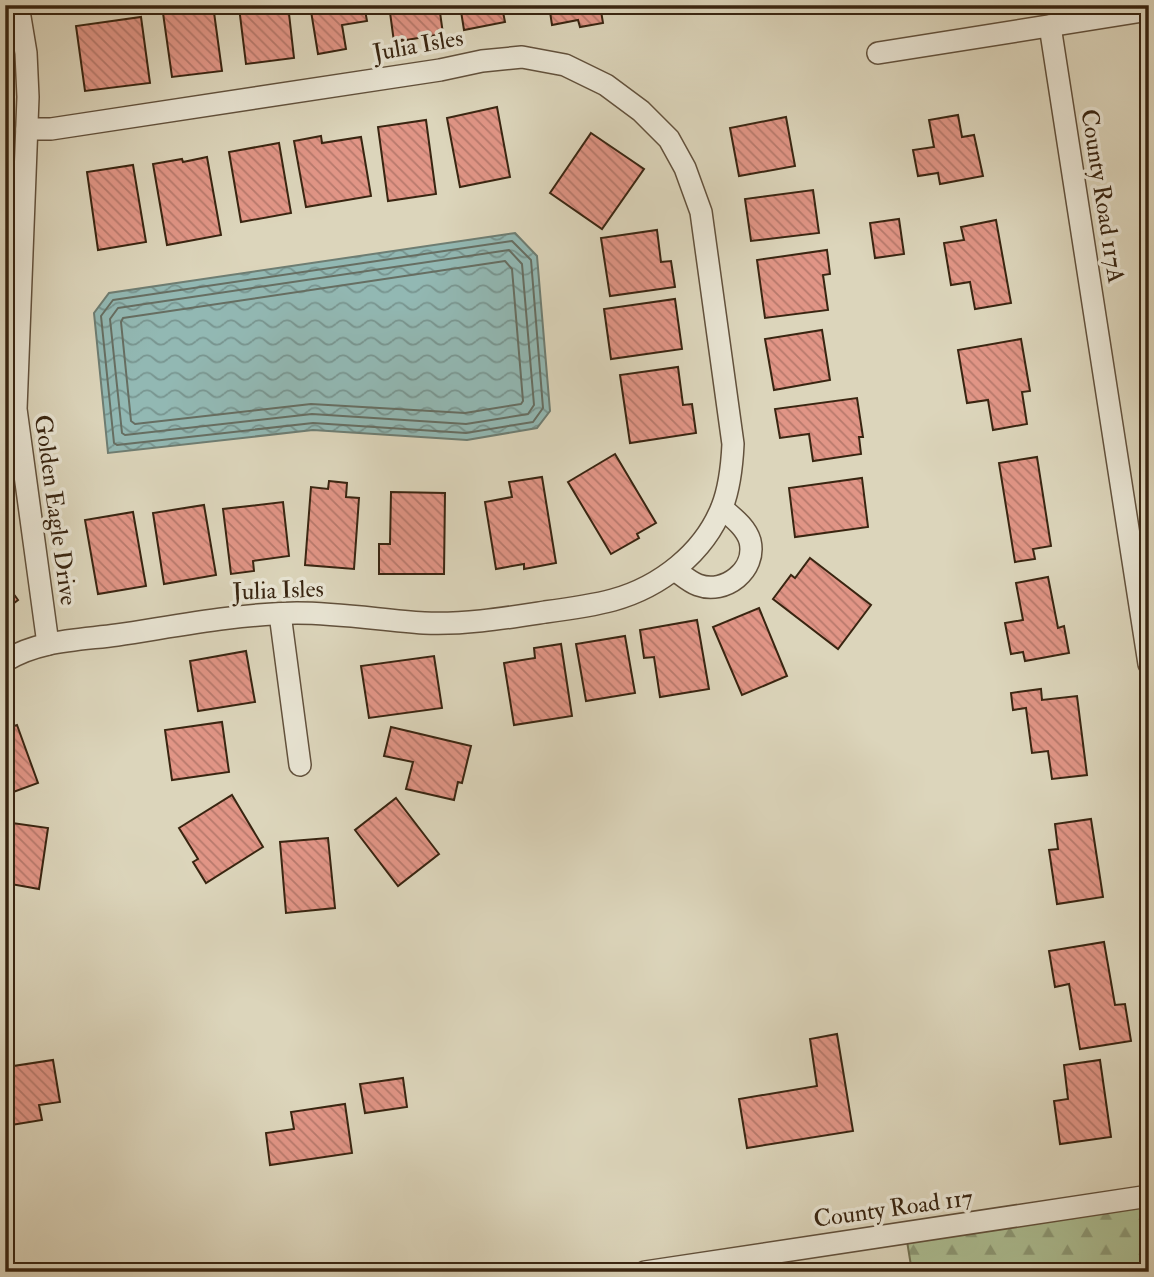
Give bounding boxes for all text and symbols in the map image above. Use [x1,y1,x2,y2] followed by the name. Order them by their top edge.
[369,22,466,69] street label: Julia Isles
[1073,107,1132,285] street label: County Road 117A
[27,413,84,607] street label: Golden Eagle Drive
[231,573,324,608] street label: Julia Isles
[811,1182,975,1235] street label: County Road 117

